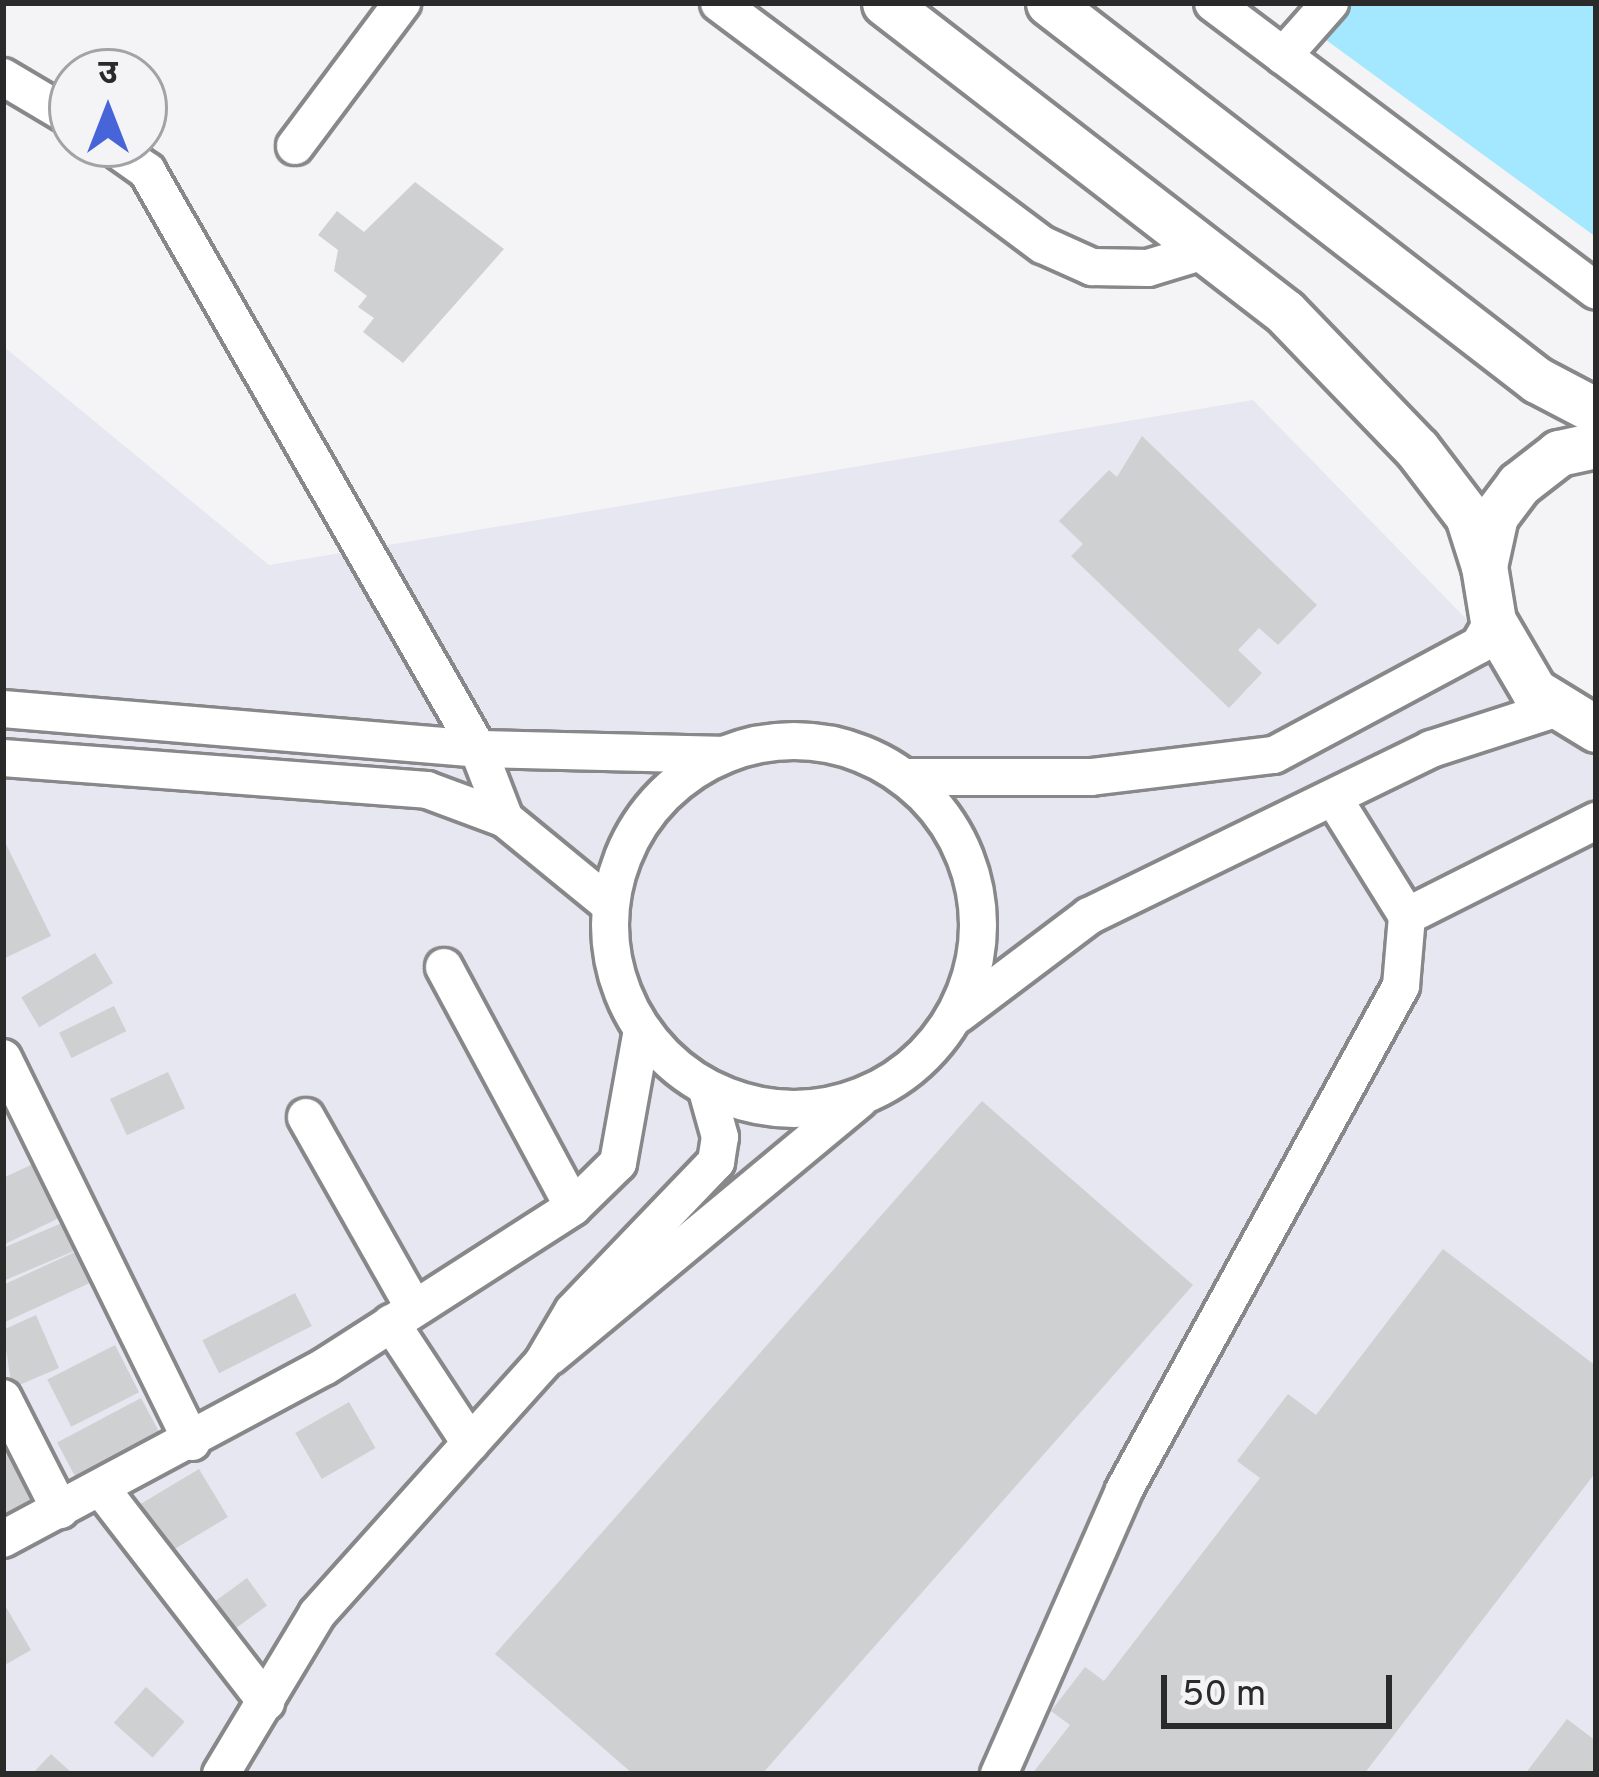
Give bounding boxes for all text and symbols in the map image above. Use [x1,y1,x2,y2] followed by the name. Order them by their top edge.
[48,48,168,168] north arrow
[98,54,118,96] text: उ
[1167,1651,1398,1725] scale bar
[1182,1673,1266,1719] text: 50 m

